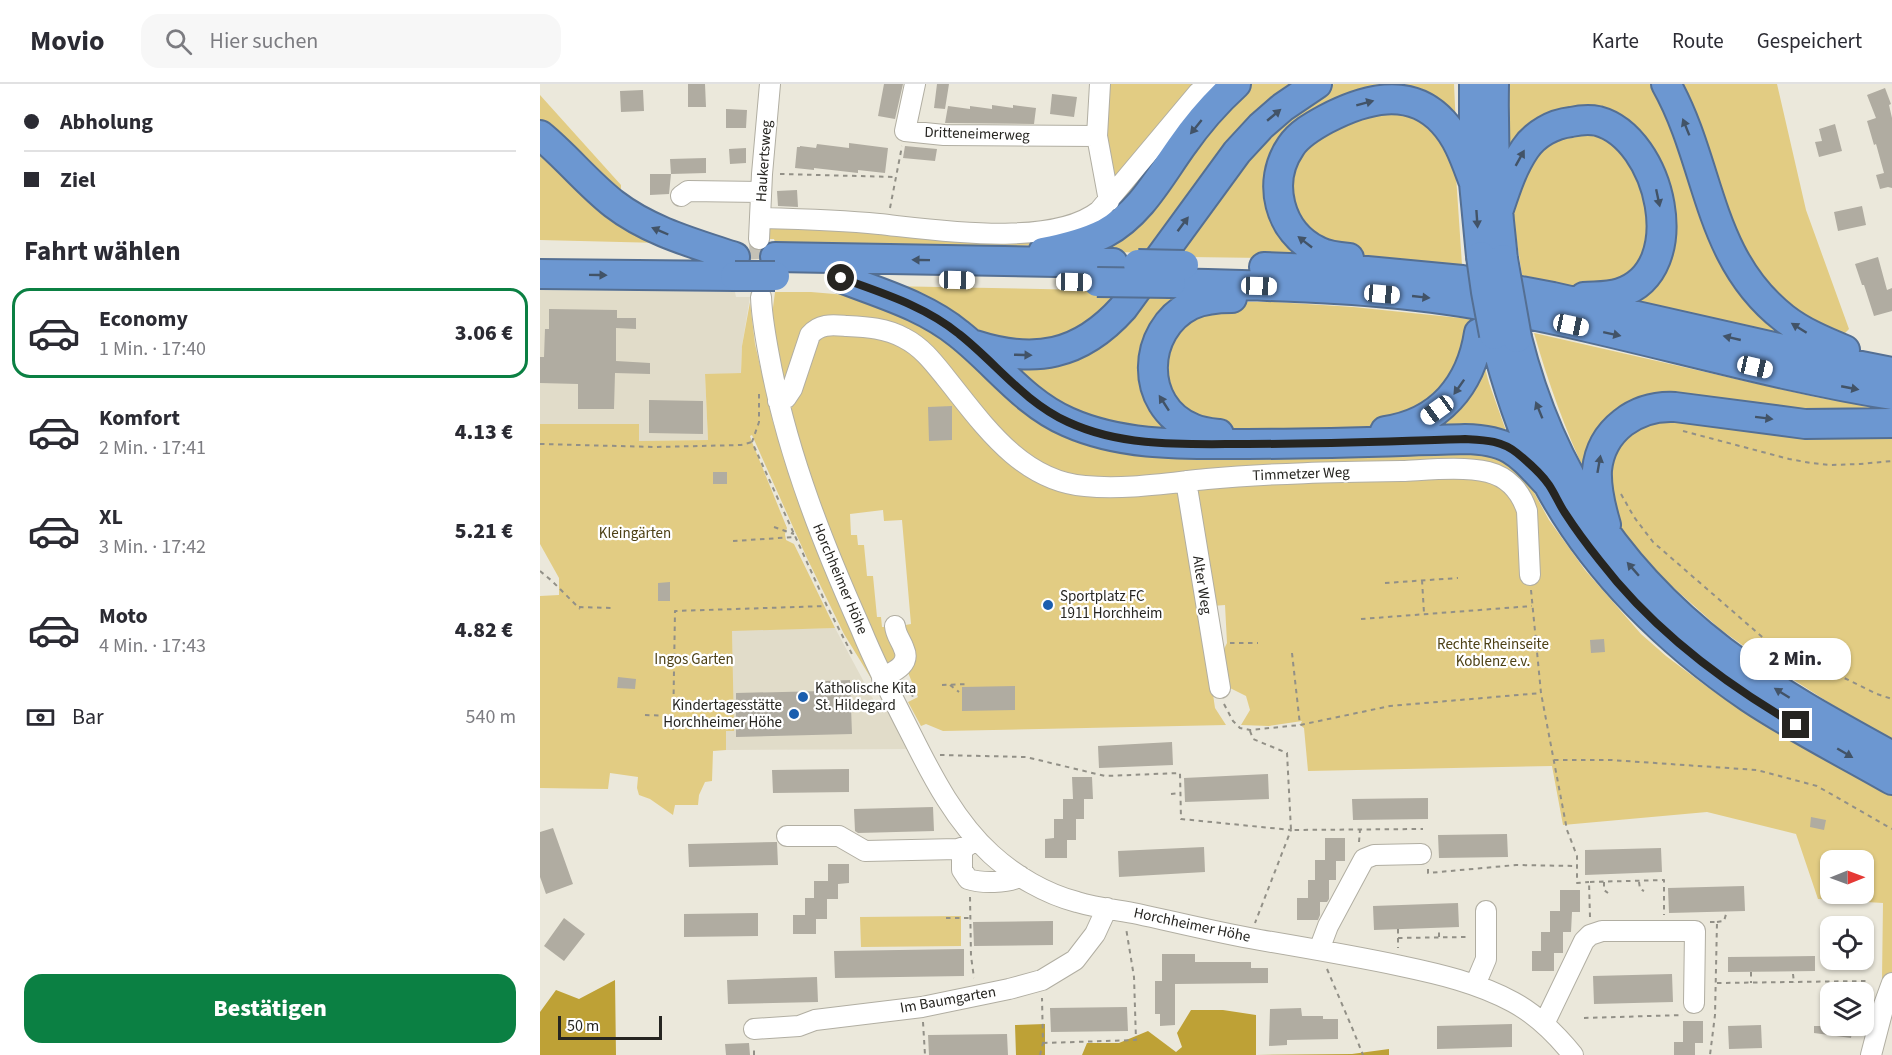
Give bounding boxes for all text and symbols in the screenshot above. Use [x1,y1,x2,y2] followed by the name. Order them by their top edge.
[141,14,561,68] search box
[30,21,105,61] text: Movio
[162,25,195,58] icon: search
[210,25,318,57] text: Hier suchen
[1592,26,1639,56] text: Karte
[1672,26,1724,56] text: Route
[1757,26,1862,56] text: Gespeichert
[1356,98,1374,107] one-way arrow
[60,106,153,138] text: Abholung
[1266,108,1282,121] one-way arrow
[1681,118,1690,136] one-way arrow
[751,119,777,203] street label: Haukertsweg
[1190,119,1203,135] one-way arrow
[924,122,1031,146] street label: Dritteneimerweg
[1515,149,1525,166] one-way arrow
[60,164,96,196] text: Ziel
[1653,189,1663,207] one-way arrow
[1472,210,1482,229] one-way arrow
[1177,217,1189,232] one-way arrow
[652,226,669,235] one-way arrow
[24,232,181,271] text: Fahrt wählen
[1298,237,1313,249] one-way arrow
[911,255,930,265] one-way arrow
[827,264,854,291] route start
[589,270,608,279] one-way arrow
[939,271,975,289] car
[1056,273,1092,291] car
[1241,276,1277,296] car
[1363,283,1401,305] car
[1411,292,1430,302] one-way arrow
[99,303,188,335] text: Economy
[27,306,81,360] icon: car
[1552,312,1590,338] car
[455,317,513,349] text: 3.06 €
[1791,323,1807,334] one-way arrow
[1603,330,1622,339] one-way arrow
[1722,333,1741,342] one-way arrow
[99,335,206,363] text: 1 Min. · 17:40
[1013,350,1032,359] one-way arrow
[1735,354,1775,380] car
[1453,379,1465,394] one-way arrow
[1841,384,1860,393] one-way arrow
[1417,392,1457,428] car
[1158,396,1170,412] one-way arrow
[1533,400,1543,418] one-way arrow
[99,402,180,434] text: Komfort
[27,405,81,459] icon: car
[1755,414,1774,423] one-way arrow
[455,416,513,448] text: 4.13 €
[99,434,206,462] text: 2 Min. · 17:41
[1595,454,1604,473] one-way arrow
[1252,462,1351,486] street label: Timmetzer Weg
[99,501,123,533] text: XL
[27,504,81,558] icon: car
[455,515,513,547] text: 5.21 €
[807,520,873,638] street label: Horchheimer Höhe
[599,523,671,544] park label: Kleingärten
[99,533,206,561] text: 3 Min. · 17:42
[1187,554,1217,616] street label: Alter Weg
[1627,562,1640,577] one-way arrow
[1060,586,1163,624] place label: Sportplatz FC 1911 Horchheim
[1041,598,1055,612] marker: Sportplatz FC 1911 Horchheim
[99,600,148,632] text: Moto
[27,603,81,657] icon: car
[455,614,513,646] text: 4.82 €
[99,632,206,660] text: 4 Min. · 17:43
[1437,634,1549,672] park label: Rechte Rheinseite Koblenz e.v.
[1740,638,1852,680] callout: 2 Min.
[1769,645,1822,673] text: 2 Min.
[654,649,734,670] park label: Ingos Garten
[815,678,916,716] place label: Katholische Kita St. Hildegard
[1774,688,1790,699] one-way arrow
[796,690,810,704] marker: Katholische Kita St. Hildegard
[663,695,782,733] place label: Kindertagesstätte Horchheimer Höhe
[24,701,57,734] icon: cash
[72,701,104,733] text: Bar
[466,703,516,731] text: 540 m
[787,707,801,721] marker: Kindertagesstätte Horchheimer Höhe
[1782,711,1809,738] route end
[1837,748,1854,758] one-way arrow
[1820,850,1874,904] north arrow
[1820,850,1874,1036] map controls
[1132,902,1252,948] street label: Horchheimer Höhe
[1820,916,1874,970] button: locate
[24,974,516,1043] button: Bestätigen
[898,981,998,1019] street label: Im Baumgarten
[1820,982,1874,1036] button: layers
[558,1013,662,1040] scale bar
[567,1015,599,1037] text: 50 m

